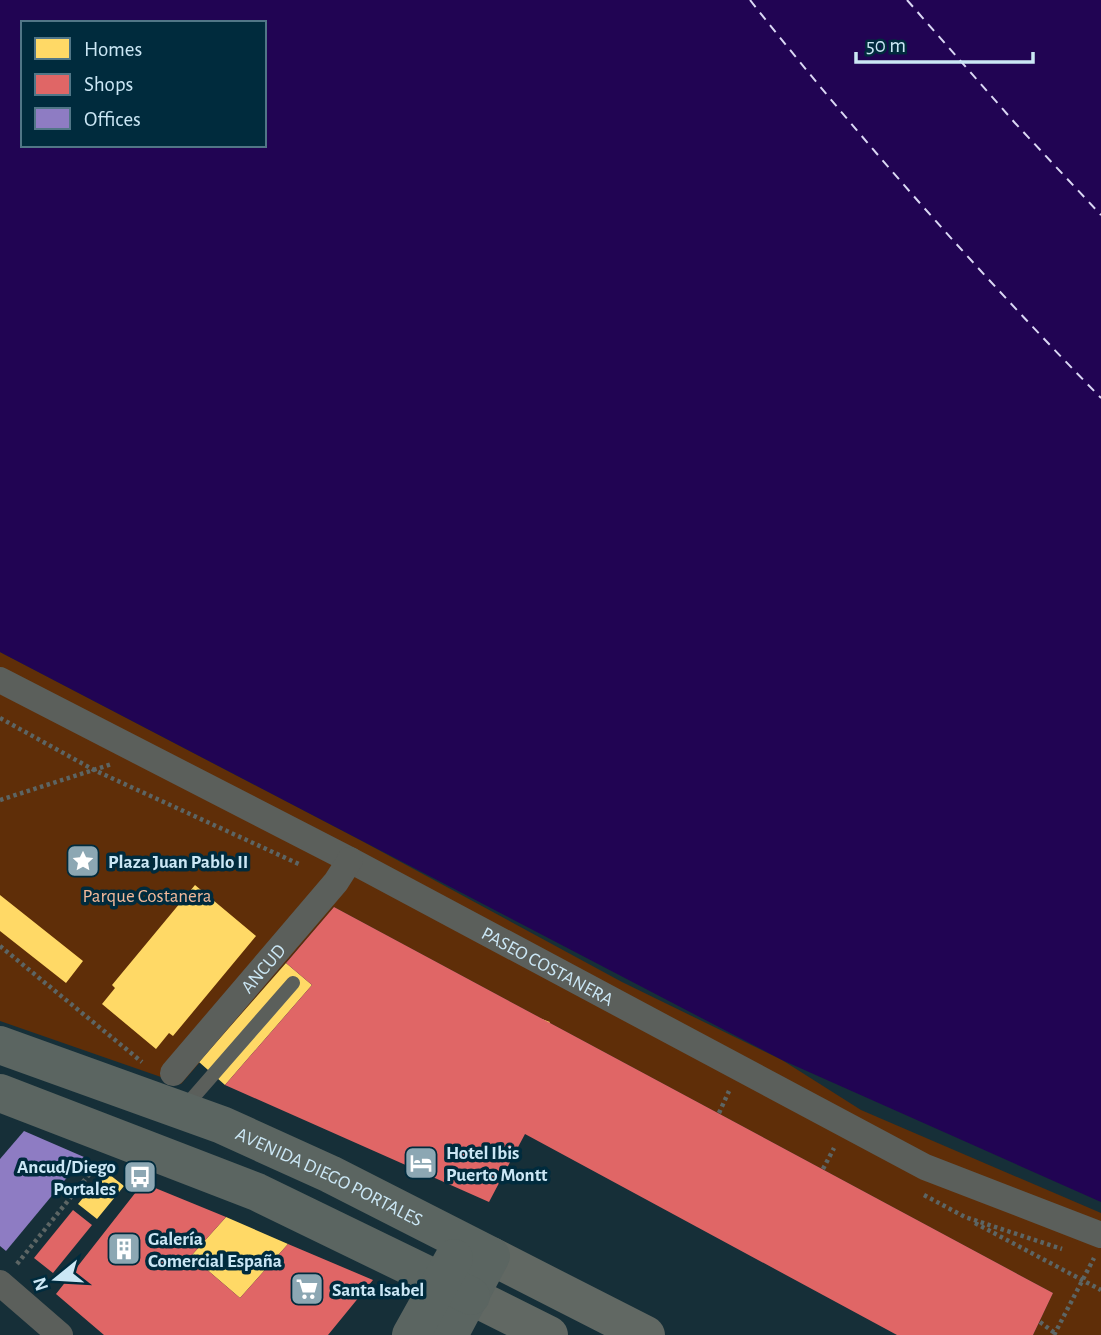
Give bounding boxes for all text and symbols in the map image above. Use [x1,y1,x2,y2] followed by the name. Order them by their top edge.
[21,21,266,147] legend
[856,21,1033,65] scale bar
[866,35,906,56] text: 50 m
[84,39,142,60] text: Homes
[84,74,133,95] text: Shops
[84,109,141,130] text: Offices
[64,842,102,880] place icon: Plaza Juan Pablo II
[108,853,248,872] place label: Plaza Juan Pablo II
[82,887,212,906] park label: Parque Costanera
[478,924,616,1010] street label: PASEO COSTANERA
[238,941,290,997] street label: ANCUD
[233,1125,425,1230] street label: AVENIDA DIEGO PORTALES
[402,1144,440,1182] hotel icon: Hotel Ibis Puerto Montt
[446,1144,548,1185] place label: Hotel Ibis Puerto Montt
[17,1158,116,1199] place label: Ancud/Diego Portales
[121,1158,159,1196] bus stop icon: Ancud/Diego Portales
[105,1230,143,1268] building icon: Galería Comercial España
[148,1230,282,1271] place label: Galería Comercial España
[21,1244,91,1314] north arrow
[288,1270,326,1308] supermarket icon: Santa Isabel
[30,1275,52,1293] text: N
[332,1281,424,1300] place label: Santa Isabel

